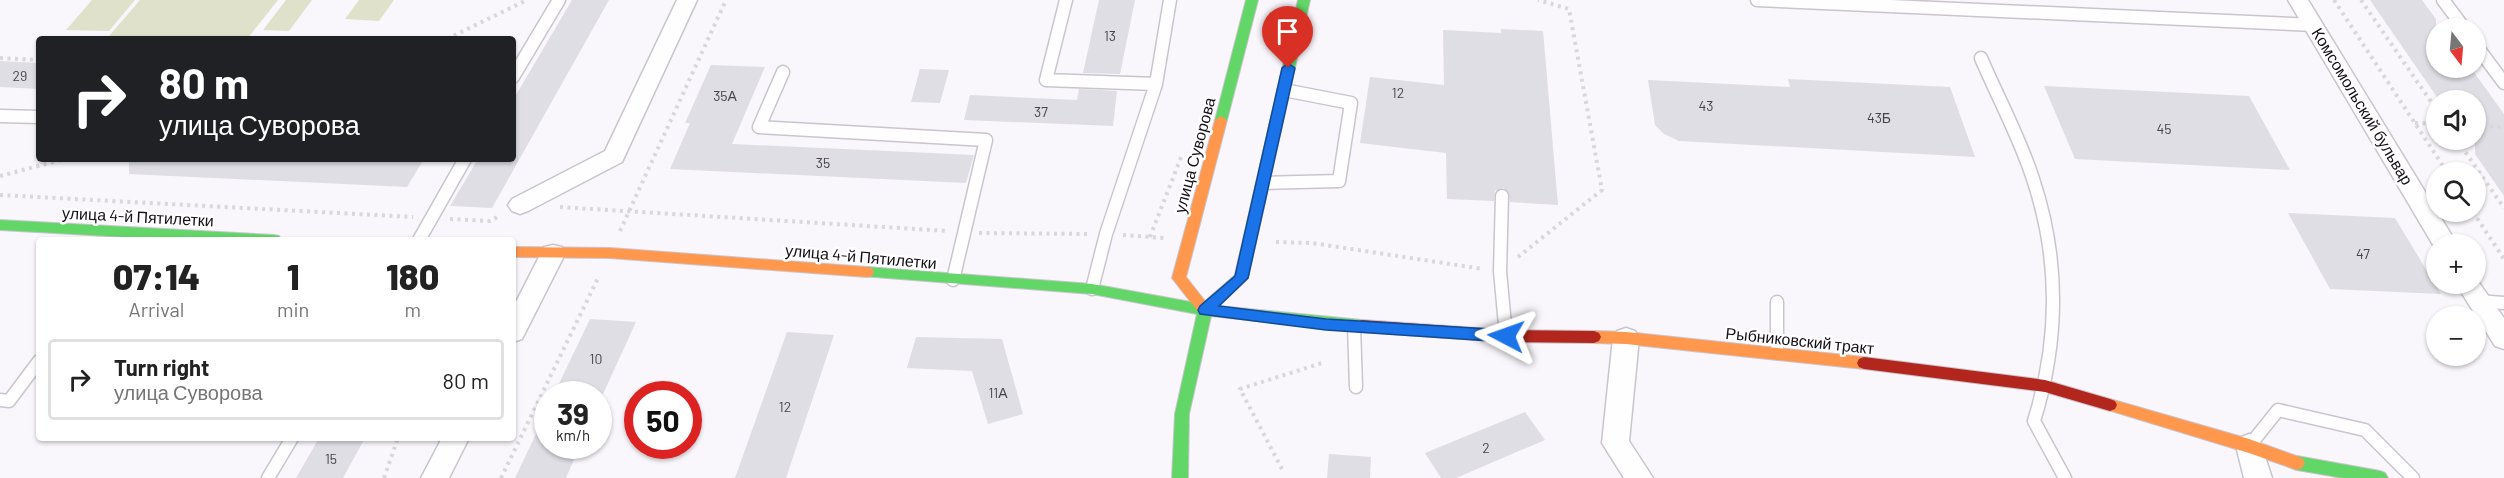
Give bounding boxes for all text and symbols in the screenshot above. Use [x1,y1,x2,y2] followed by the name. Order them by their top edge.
[1262,6,1313,68] pin
[1271,15,1304,48] icon: arrive
[2426,18,2486,78] north arrow
[2426,18,2486,366] map controls
[2309,24,2418,188] street label: Комсомольский бульвар
[1104,27,1116,44] house number: 13
[159,57,249,107] text: 80 m
[60,60,138,138] icon: right
[13,67,27,84] house number: 29
[1392,84,1404,101] house number: 12
[713,87,738,104] house number: 35А
[2426,90,2486,150] button: sound
[1169,95,1219,215] street label: улица Суворова
[1699,97,1713,114] house number: 43
[1034,103,1048,120] house number: 37
[159,108,360,140] text: улица Суворова
[1867,109,1891,126] house number: 43Б
[2157,120,2171,137] house number: 45
[816,154,830,171] house number: 35
[2426,162,2486,222] button: search
[62,203,214,229] street label: улица 4-й Пятилетки
[2426,234,2486,294] button: +
[785,240,937,272] street label: улица 4-й Пятилетки
[2356,245,2370,262] house number: 47
[113,254,200,297] text: 07:14
[287,254,300,297] text: 1
[386,254,439,297] text: 180
[129,297,184,321] text: Arrival
[277,297,309,321] text: min
[404,297,421,321] text: m
[1474,304,1538,368] position arrow
[2426,306,2486,366] button: −
[1725,323,1876,357] street label: Рыбниковский тракт
[590,350,602,367] house number: 10
[114,354,209,380] text: Turn right
[63,363,96,396] icon: right
[443,367,489,393] text: 80 m
[114,380,263,404] text: улица Суворова
[624,381,702,459] speed limit sign: 50
[988,384,1008,401] house number: 11А
[557,395,589,431] text: 39
[779,398,791,415] house number: 12
[556,426,590,444] text: km/h
[1482,439,1490,456] house number: 2
[325,450,337,467] house number: 15

